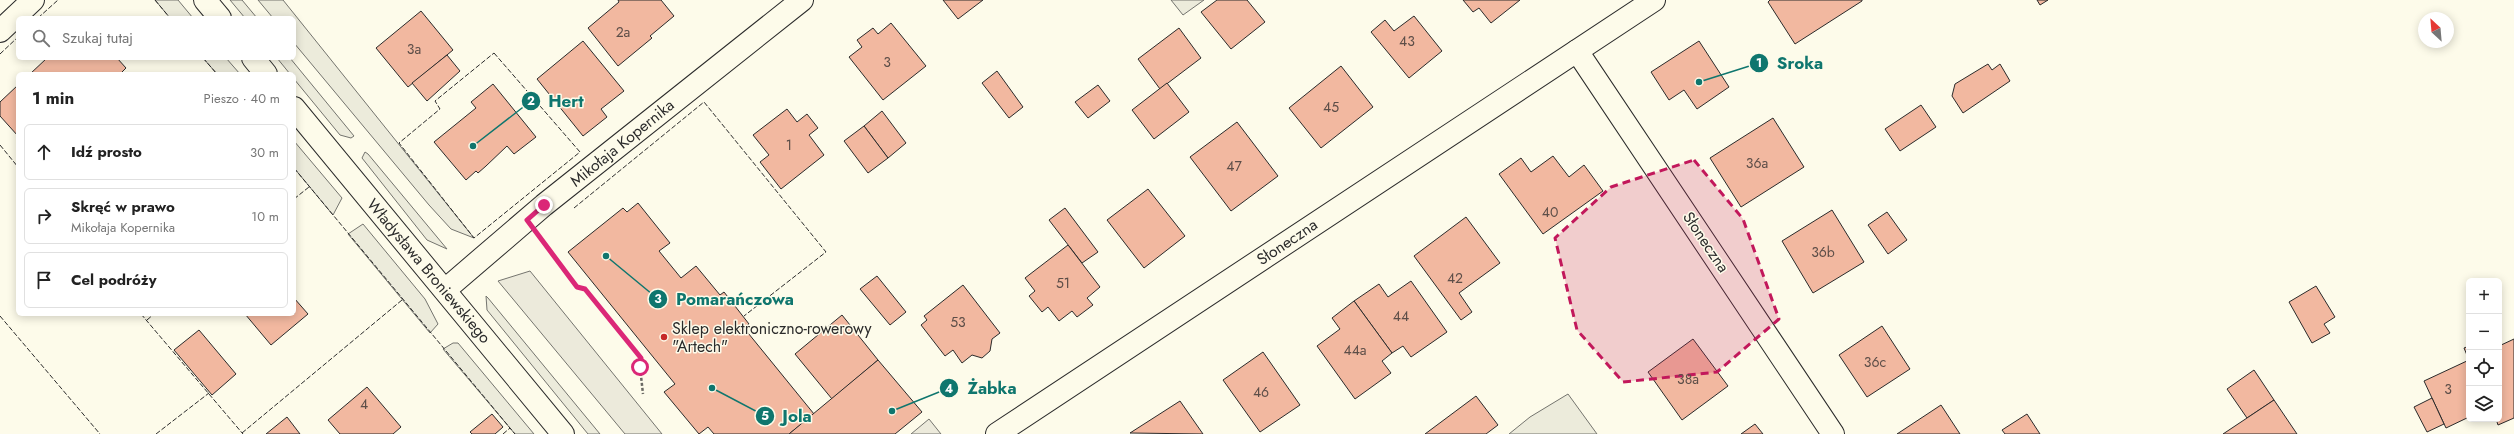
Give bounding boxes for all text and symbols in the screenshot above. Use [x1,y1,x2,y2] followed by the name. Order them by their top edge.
[2418,12,2454,48] north arrow
[16,16,296,60] search box
[616,22,630,42] house number: 2a
[30,27,52,49] icon: search
[62,27,133,49] text: Szukaj tutaj
[1399,31,1415,51] house number: 43
[407,39,421,59] house number: 3a
[1749,48,1832,77] callout: Sroka
[1777,51,1823,75] text: Sroka
[883,52,891,72] house number: 3
[1756,54,1762,72] text: 1
[32,86,74,110] text: 1 min
[521,87,592,116] callout: Hert
[204,89,280,108] text: Pieszo · 40 m
[548,89,584,113] text: Hert
[527,92,535,110] text: 2
[565,94,679,192] street label: Mikołaja Kopernika
[1323,97,1339,117] house number: 45
[786,135,792,155] house number: 1
[33,141,55,163] icon: ahead
[71,141,142,163] text: Idź prosto
[250,143,279,162] text: 30 m
[1746,153,1768,173] house number: 36a
[1226,156,1242,176] house number: 47
[362,194,497,349] street label: Władysława Broniewskiego
[71,196,175,218] text: Skręć w prawo
[535,196,553,214] route end
[1542,202,1558,222] house number: 40
[33,205,55,227] icon: right
[251,207,279,226] text: 10 m
[1677,207,1735,277] street label: Słoneczna
[1252,213,1322,271] street label: Słoneczna
[71,218,175,237] text: Mikołaja Kopernika
[1811,242,1835,262] house number: 36b
[1447,268,1463,288] house number: 42
[33,269,55,291] icon: arrive
[71,269,156,291] text: Cel podróży
[1056,273,1070,293] house number: 51
[2466,278,2502,422] map controls
[2466,278,2502,314] button: +
[648,284,802,313] callout: Pomarańczowa
[676,287,794,311] text: Pomarańczowa
[654,290,662,308] text: 3
[1393,306,1409,326] house number: 44
[950,312,966,332] house number: 53
[2466,314,2502,350] button: −
[672,317,872,358] place label: Sklep elektroniczno-rowerowy "Artech"
[659,332,669,342] marker: Sklep elektroniczno-rowerowy "Artech"
[1343,340,1367,360] house number: 44a
[2466,350,2502,386] button: locate
[1864,352,1886,372] house number: 36c
[631,358,649,376] route start
[1677,369,1699,389] house number: 38a
[939,374,1024,403] callout: Żabka
[967,376,1017,400] text: Żabka
[2444,379,2452,399] house number: 3
[945,380,953,398] text: 4
[1253,382,1269,402] house number: 46
[2466,386,2502,422] button: layers
[360,394,368,414] house number: 4
[755,401,820,430] callout: Jola
[779,404,812,428] text: Jola
[761,407,769,425] text: 5

